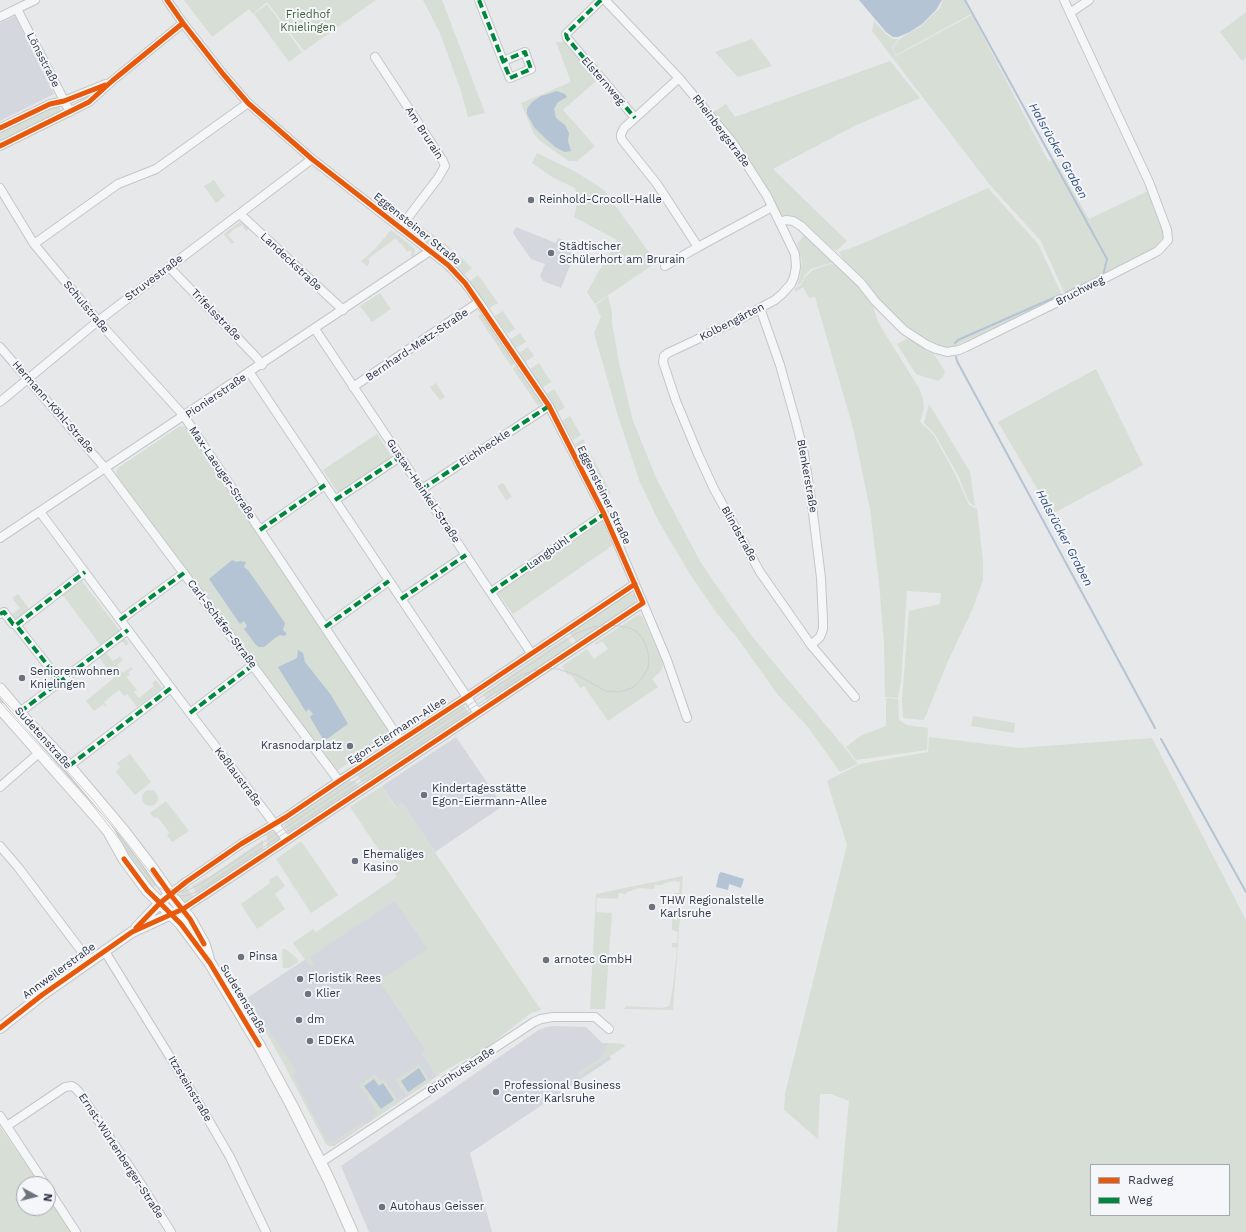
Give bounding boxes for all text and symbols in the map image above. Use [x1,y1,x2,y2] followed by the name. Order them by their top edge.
[280,8,336,34] park label: Friedhof Knielingen
[24,30,62,90] street label: Lönsstraße
[578,54,628,108] street label: Elsternweg
[689,92,753,170] street label: Rheinbergstraße
[1026,100,1090,202] water label: Halsrücker Graben
[402,104,446,162] street label: Am Brurain
[371,190,463,268] street label: Eggensteiner Straße
[539,193,662,207] place label: Reinhold-Crocoll-Halle
[526,195,536,205] marker: Reinhold-Crocoll-Halle
[258,230,324,294] street label: Landeckstraße
[559,240,685,266] place label: Städtischer Schülerhort am Brurain
[546,248,556,258] marker: Städtischer Schülerhort am Brurain
[122,252,186,304] street label: Struvestraße
[1054,273,1106,309] street label: Bruchweg
[60,278,112,336] street label: Schulstraße
[188,286,244,344] street label: Trifelsstraße
[697,300,767,344] street label: Kolbengärten
[363,306,471,384] street label: Bernhard-Metz-Straße
[9,358,97,456] street label: Hermann-Köhl-Straße
[183,371,249,421] street label: Pionierstraße
[186,424,258,522] street label: Max-Laeuger-Straße
[457,427,513,469] street label: Eichheckle
[383,437,463,545] street label: Gustav-Heinkel-Straße
[794,438,820,514] street label: Blenkerstraße
[574,443,634,547] street label: Eggensteiner Straße
[1032,487,1096,589] water label: Halsrücker Graben
[718,504,760,564] street label: Blindstraße
[524,533,572,573] street label: Langbühl
[184,577,260,671] street label: Carl-Schäfer-Straße
[30,665,120,691] place label: Seniorenwohnen Knielingen
[17,673,27,683] marker: Seniorenwohnen Knielingen
[345,694,449,768] street label: Egon-Eiermann-Allee
[12,704,74,772] street label: Sudetenstraße
[261,739,342,753] place label: Krasnodarplatz
[345,741,355,751] marker: Krasnodarplatz
[212,745,264,809] street label: Keßlaustraße
[432,782,547,808] place label: Kindertagesstätte Egon-Eiermann-Allee
[419,790,429,800] marker: Kindertagesstätte Egon-Eiermann-Allee
[363,848,424,874] place label: Ehemaliges Kasino
[350,856,360,866] marker: Ehemaliges Kasino
[660,894,764,920] place label: THW Regionalstelle Karlsruhe
[647,902,657,912] marker: THW Regionalstelle Karlsruhe
[20,940,98,1002] street label: Annweilerstraße
[249,950,277,964] place label: Pinsa
[236,952,246,962] marker: Pinsa
[554,953,632,967] place label: arnotec GmbH
[541,955,551,965] marker: arnotec GmbH
[217,962,269,1036] street label: Sudetenstraße
[308,972,381,986] place label: Floristik Rees
[295,974,305,984] marker: Floristik Rees
[316,987,340,1001] place label: Klier
[303,989,313,999] marker: Klier
[307,1013,324,1027] place label: dm
[294,1015,304,1025] marker: dm
[318,1034,354,1048] place label: EDEKA
[305,1036,315,1046] marker: EDEKA
[425,1044,497,1098] street label: Grünhutstraße
[165,1054,215,1124] street label: Itzsteinstraße
[504,1079,621,1105] place label: Professional Business Center Karlsruhe
[491,1087,501,1097] marker: Professional Business Center Karlsruhe
[75,1091,167,1221] street label: Ernst-Würtenberger-Straße
[1090,1164,1230,1216] legend
[1128,1173,1173,1187] text: Radweg
[16,1176,56,1216] north arrow
[40,1193,54,1202] text: N
[1128,1193,1152,1207] text: Weg
[390,1200,484,1214] place label: Autohaus Geisser
[377,1202,387,1212] marker: Autohaus Geisser

